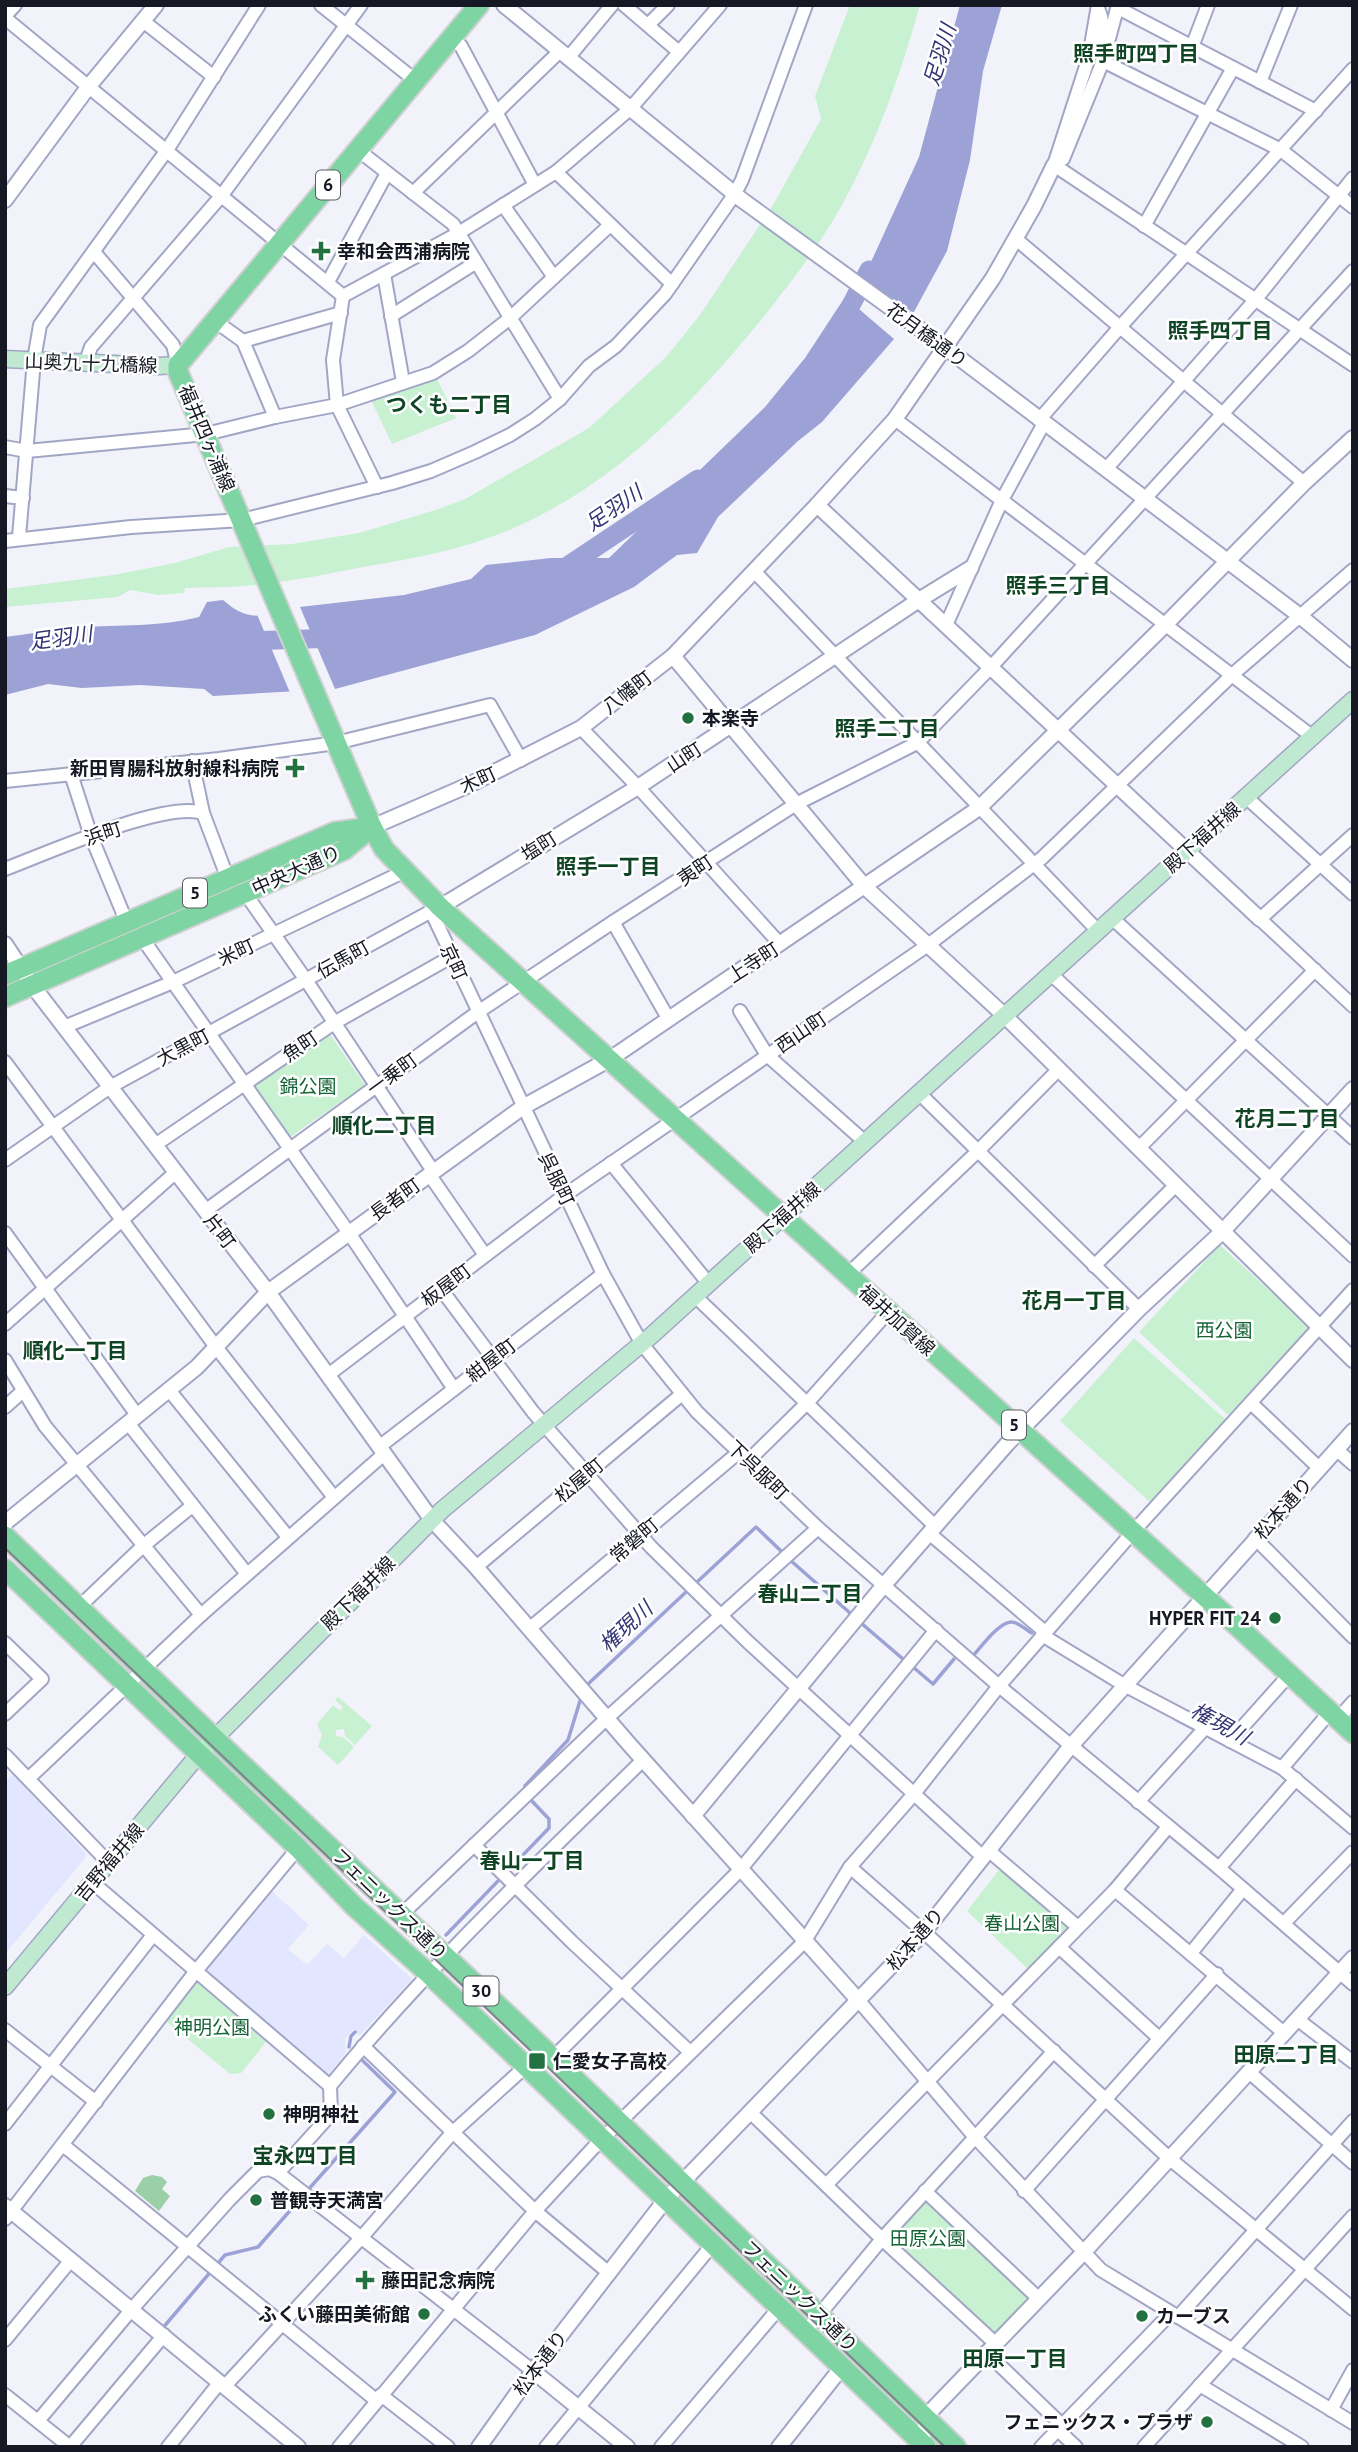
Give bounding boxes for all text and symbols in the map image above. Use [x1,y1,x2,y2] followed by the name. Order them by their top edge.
[917,19,962,89] water label: 足羽川
[1073,40,1199,67] district label: 照手町四丁目
[316,170,340,200] road number: 6
[337,239,470,263] place label: 幸和会西浦病院
[311,241,331,261] marker: 幸和会西浦病院
[882,297,972,373] street label: 花月橋通り
[1168,317,1273,344] district label: 照手四丁目
[24,349,158,377] street label: 山奥九十九橋線
[174,381,240,495] street label: 福井四ヶ浦線
[386,391,512,418] district label: つくも二丁目
[580,478,649,536] water label: 足羽川
[1006,572,1111,599] district label: 照手三丁目
[28,619,96,655] water label: 足羽川
[597,665,657,719] street label: 八幡町
[702,706,759,730] place label: 本楽寺
[680,710,696,726] marker: 本楽寺
[835,715,940,742] district label: 照手二丁目
[662,737,706,777] street label: 山町
[70,756,279,780] place label: 新田胃腸科放射線科病院
[285,758,305,778] marker: 新田胃腸科放射線科病院
[456,761,500,799] street label: 木町
[1159,796,1245,878] street label: 殿下福井線
[81,816,125,850] street label: 浜町
[517,826,561,866] street label: 塩町
[248,840,344,900] street label: 中央大通り
[673,849,717,891] street label: 夷町
[556,853,661,880] district label: 照手一丁目
[183,878,207,908] road number: 5
[214,933,258,971] street label: 米町
[312,935,374,983] street label: 伝馬町
[723,936,783,988] street label: 上寺町
[435,940,473,984] street label: 京町
[771,1006,831,1058] street label: 西山町
[152,1023,214,1071] street label: 大黒町
[278,1025,322,1067] street label: 魚町
[362,1048,422,1100] street label: 一乗町
[279,1074,337,1098] park label: 錦公園
[1235,1105,1340,1132] district label: 花月二丁目
[332,1112,437,1139] district label: 順化二丁目
[534,1148,580,1210] street label: 呉服町
[365,1173,425,1225] street label: 長者町
[739,1176,825,1258] street label: 殿下福井線
[199,1209,241,1253] street label: 片町
[416,1258,476,1312] street label: 板屋町
[854,1279,940,1361] street label: 福井加賀線
[1022,1287,1127,1314] district label: 花月一丁目
[1195,1318,1253,1342] park label: 西公園
[461,1333,521,1387] street label: 紺屋町
[23,1337,128,1364] district label: 順化一丁目
[1002,1410,1026,1440] road number: 5
[722,1435,794,1505] street label: 下呉服町
[549,1452,609,1508] street label: 松屋町
[1249,1472,1317,1544] street label: 松本通り
[604,1512,664,1568] street label: 常磐町
[316,1551,400,1635] street label: 殿下福井線
[758,1580,863,1607] district label: 春山二丁目
[593,1594,659,1658] water label: 権現川
[1149,1606,1261,1630] place label: HYPER FIT 24
[1267,1610,1283,1626] marker: HYPER FIT 24
[1186,1696,1256,1752] water label: 権現川
[69,1818,149,1906] street label: 吉野福井線
[327,1843,453,1965] street label: フェニックス通り
[480,1847,585,1874] district label: 春山一丁目
[881,1902,949,1976] street label: 松本通り
[984,1911,1060,1935] park label: 春山公園
[463,1977,498,2006] road number: 30
[174,2015,250,2039] park label: 神明公園
[1234,2041,1339,2068] district label: 田原二丁目
[553,2049,667,2073] place label: 仁愛女子高校
[527,2051,547,2071] marker: 仁愛女子高校
[283,2102,359,2126] place label: 神明神社
[261,2106,277,2122] marker: 神明神社
[253,2142,358,2169] district label: 宝永四丁目
[270,2188,384,2212] place label: 普観寺天満宮
[248,2192,264,2208] marker: 普観寺天満宮
[890,2226,966,2250] park label: 田原公園
[737,2235,863,2357] street label: フェニックス通り
[381,2268,495,2292] place label: 藤田記念病院
[355,2270,375,2290] marker: 藤田記念病院
[258,2302,410,2326] place label: ふくい藤田美術館
[1156,2304,1231,2328] place label: カーブス
[416,2306,432,2322] marker: ふくい藤田美術館
[1134,2308,1150,2324] marker: カーブス
[508,2325,572,2401] street label: 松本通り
[963,2345,1068,2372] district label: 田原一丁目
[1004,2410,1193,2434] place label: フェニックス・プラザ
[1199,2414,1215,2430] marker: フェニックス・プラザ

